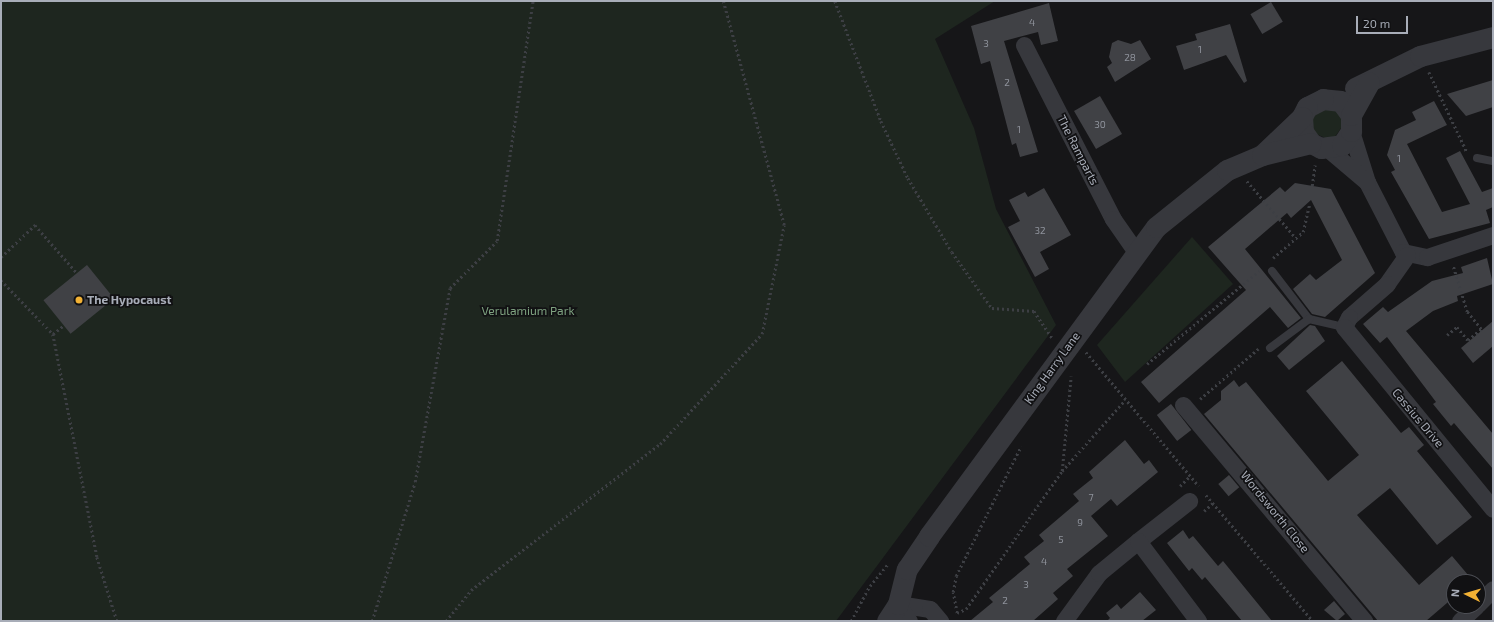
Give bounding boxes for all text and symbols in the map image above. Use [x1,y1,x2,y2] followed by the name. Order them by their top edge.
[1358,8,1410,34] scale bar
[1363,16,1390,30] text: 20 m
[1029,17,1035,29] house number: 4
[983,38,989,50] house number: 3
[1198,44,1202,56] house number: 1
[1124,52,1136,64] house number: 28
[1004,77,1010,89] house number: 2
[1054,113,1102,187] street label: The Ramparts
[1094,119,1106,131] house number: 30
[1017,124,1021,136] house number: 1
[1397,153,1401,165] house number: 1
[1034,225,1046,237] house number: 32
[87,293,172,307] place label: The Hypocaust
[74,295,84,305] marker: The Hypocaust
[481,304,575,318] park label: Verulamium Park
[1021,329,1083,407] street label: King Harry Lane
[1389,386,1447,450] street label: Cassius Drive
[1238,468,1312,556] street label: Wordsworth Close
[1088,492,1094,504] house number: 7
[1077,517,1083,529] house number: 9
[1058,534,1064,546] house number: 5
[1041,556,1047,568] house number: 4
[1446,574,1486,614] north arrow
[1023,579,1029,591] house number: 3
[1448,588,1461,598] text: N
[1002,595,1008,607] house number: 2

